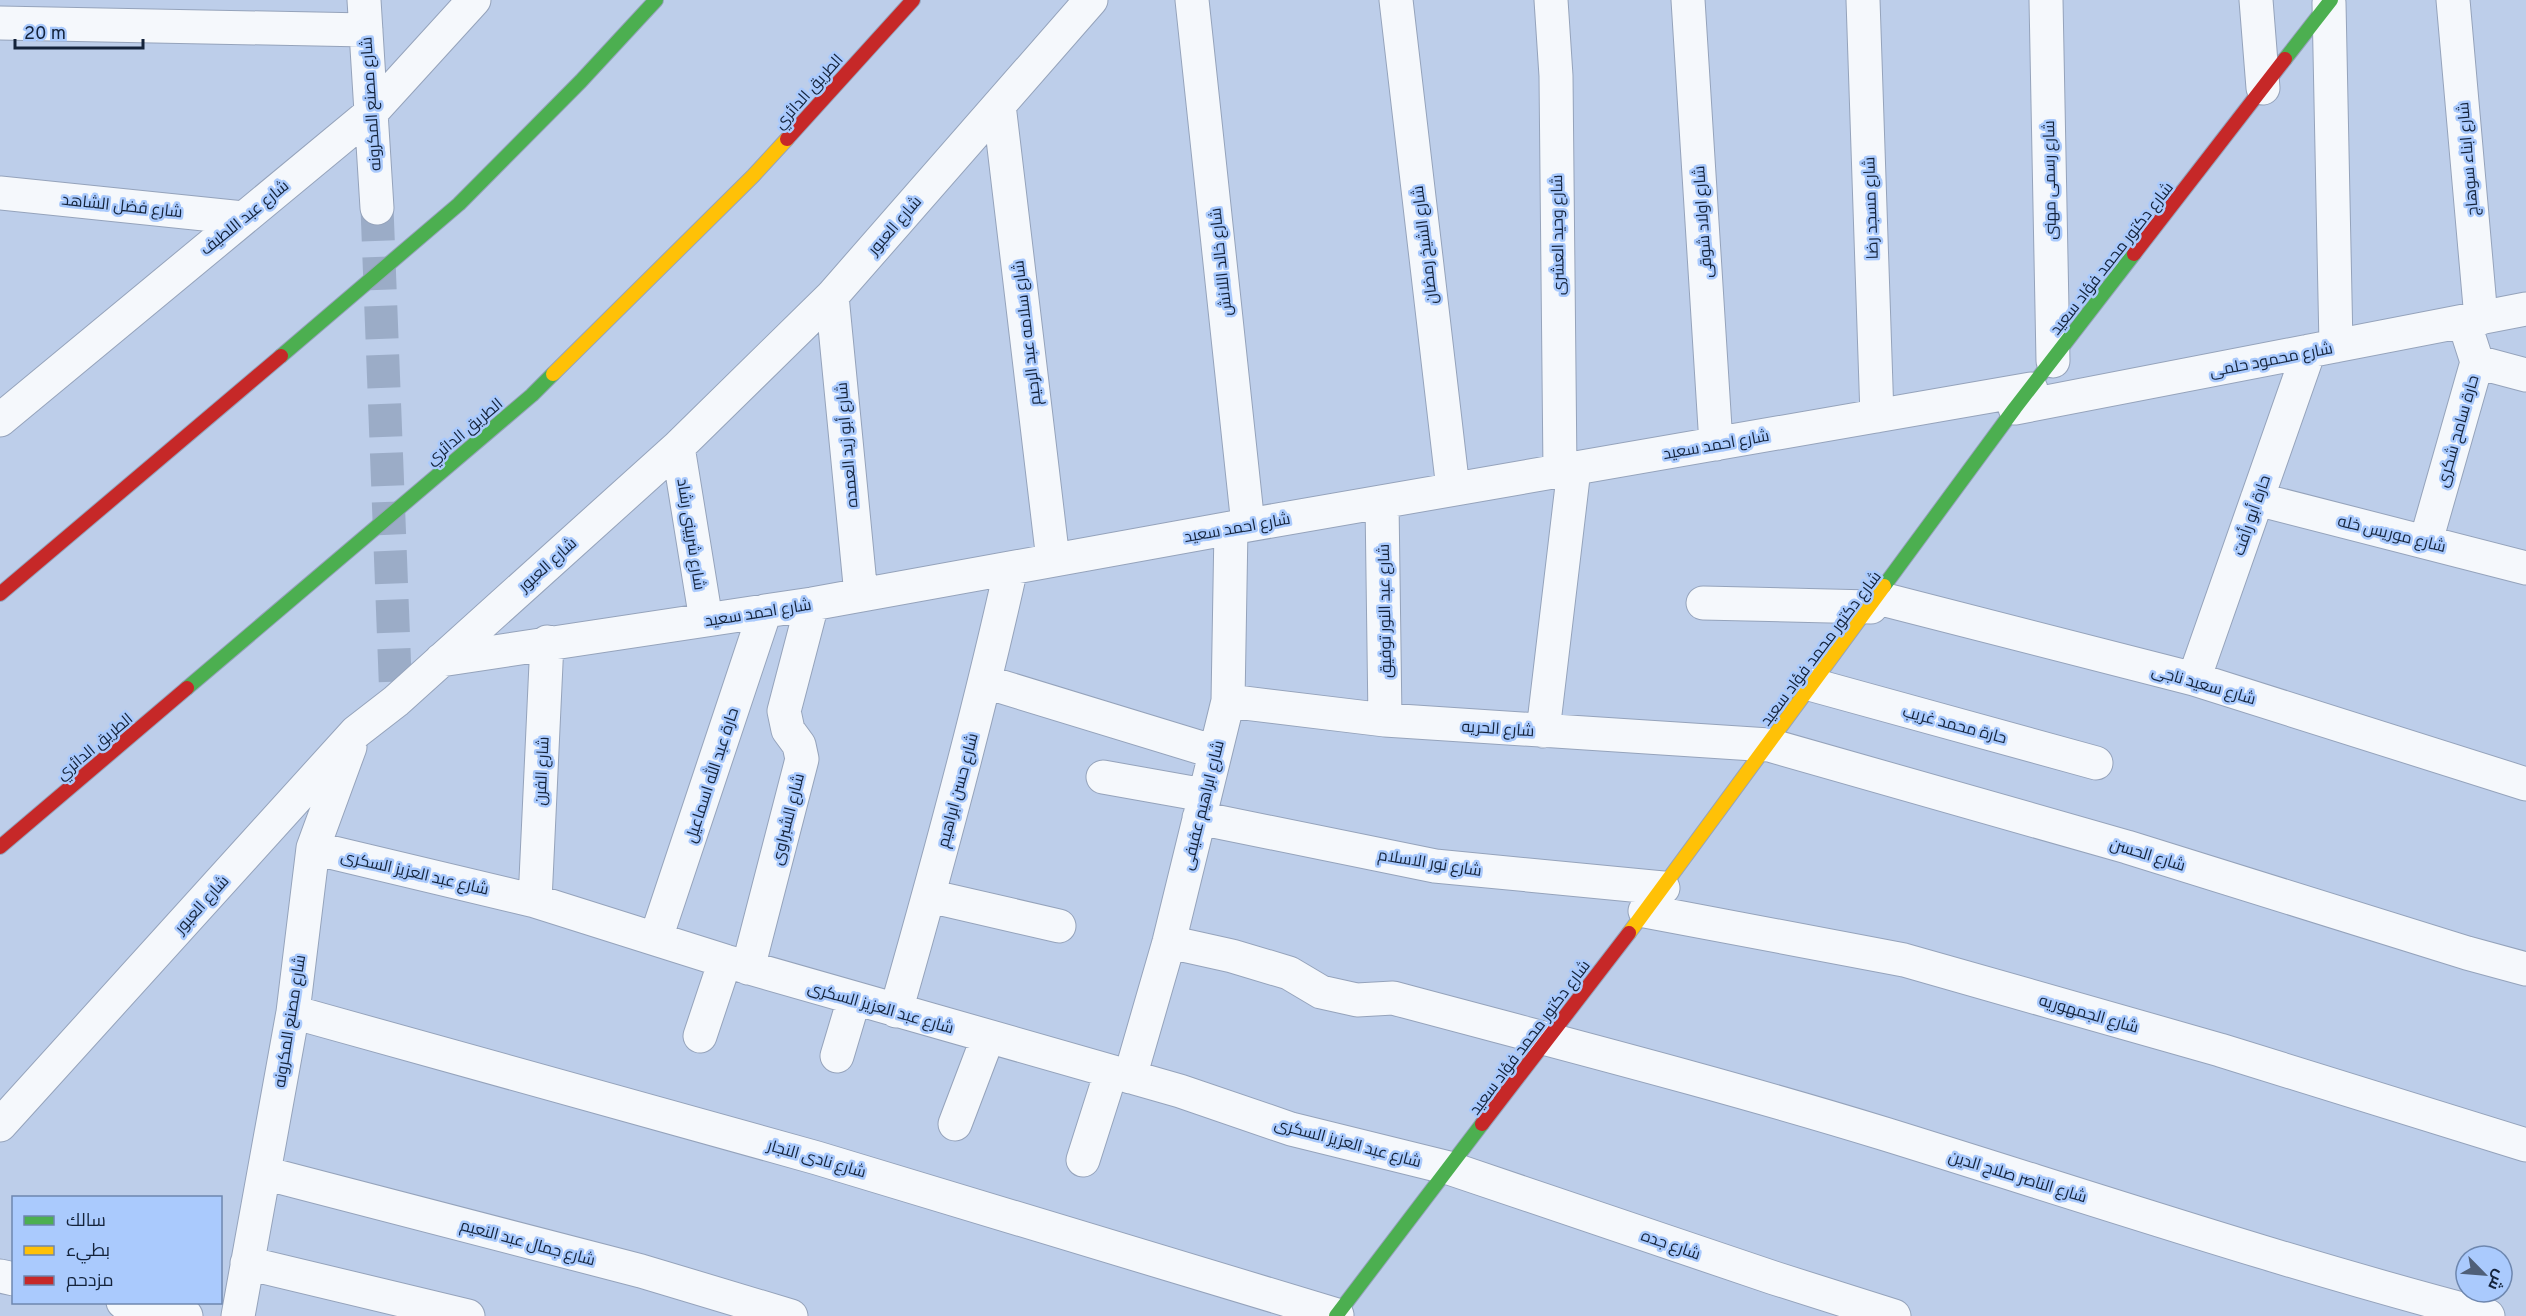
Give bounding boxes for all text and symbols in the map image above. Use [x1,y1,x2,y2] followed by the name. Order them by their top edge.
[15,12,142,50] scale bar
[24,23,66,46] text: 20 m
[357,36,387,172] street label: شارع مصنع المكرونه
[771,51,850,135] street label: الطريق الدائري
[2454,101,2484,217] street label: شارع ابناء سوهاج
[2040,120,2062,240] street label: شارع رسمى مهنى
[1860,156,1884,260] street label: شارع مسجد رضا
[1690,165,1718,279] street label: شارع اولاد شوقى
[1548,174,1570,296] street label: شارع وحيد العشرى
[197,177,294,260] street label: شارع عبد اللطيف
[2047,179,2179,340] street label: شارع دكتور محمد فؤاد سعيد
[1409,184,1443,305] street label: شارع الشيخ رمضان
[60,191,183,223] street label: شارع فضل الشاهد
[864,193,927,261] street label: شارع العبور
[1206,207,1238,317] street label: شارع خالد اللانش
[1009,259,1047,407] street label: شارع سلامه عبد الرحيم
[2208,339,2335,383] street label: شارع محمود حلمى
[2433,373,2485,490] street label: حارة سامح شكرى
[832,381,863,509] street label: شارع أبو زيد العمده
[423,395,509,472] street label: الطريق الدائري
[1662,427,1771,465] street label: شارع احمد سعيد
[2229,472,2276,559] street label: حارة أبو رأفت
[671,477,709,592] street label: شارع شربينى رشاد
[1183,510,1292,548] street label: شارع احمد سعيد
[2335,512,2448,558] street label: شارع موريس خله
[514,534,582,598] street label: شارع العبور
[1375,544,1397,678] street label: شارع عبد النور توفيق
[1757,568,1886,731] street label: شارع دكتور محمد فؤاد سعيد
[704,596,813,632] street label: شارع احمد سعيد
[2149,662,2258,710] street label: شارع سعيد ناجى
[1900,702,2009,749] street label: حارة محمد غريب
[680,705,744,846] street label: حارة عبد الله اسماعيل
[53,710,139,787] street label: الطريق الدائري
[1461,717,1535,743] street label: شارع الحريه
[934,731,984,850] street label: شارع حسن ابراهيم
[531,736,555,806] street label: شارع الفرن
[1178,739,1230,872] street label: شارع ابراهيم عفيفى
[768,771,810,868] street label: شارع الشبراوى
[2107,835,2188,877] street label: شارع الحسن
[1376,846,1483,882] street label: شارع نور الاسلام
[339,847,490,901] street label: شارع عبد العزيز السكرى
[170,872,234,939] street label: شارع العبور
[271,953,311,1089] street label: شارع مصنع المكرونه
[1466,957,1595,1120] street label: شارع دكتور محمد فؤاد سعيد
[805,978,956,1039] street label: شارع عبد العزيز السكرى
[2036,991,2141,1039] street label: شارع الجمهوريه
[1272,1115,1423,1173] street label: شارع عبد العزيز السكرى
[764,1136,868,1184] street label: شارع نادى النجار
[1946,1147,2089,1208] street label: شارع الناصر صلاح الدين
[12,1196,222,1304] legend
[66,1210,106,1233] text: سالك
[458,1216,597,1272] street label: شارع جمال عبد النعيم
[1638,1226,1703,1265] street label: شارع جده
[66,1240,110,1264] text: بطيء
[2454,1244,2514,1304] north arrow
[2482,1266,2509,1293] text: ش
[66,1270,114,1293] text: مزدحم

